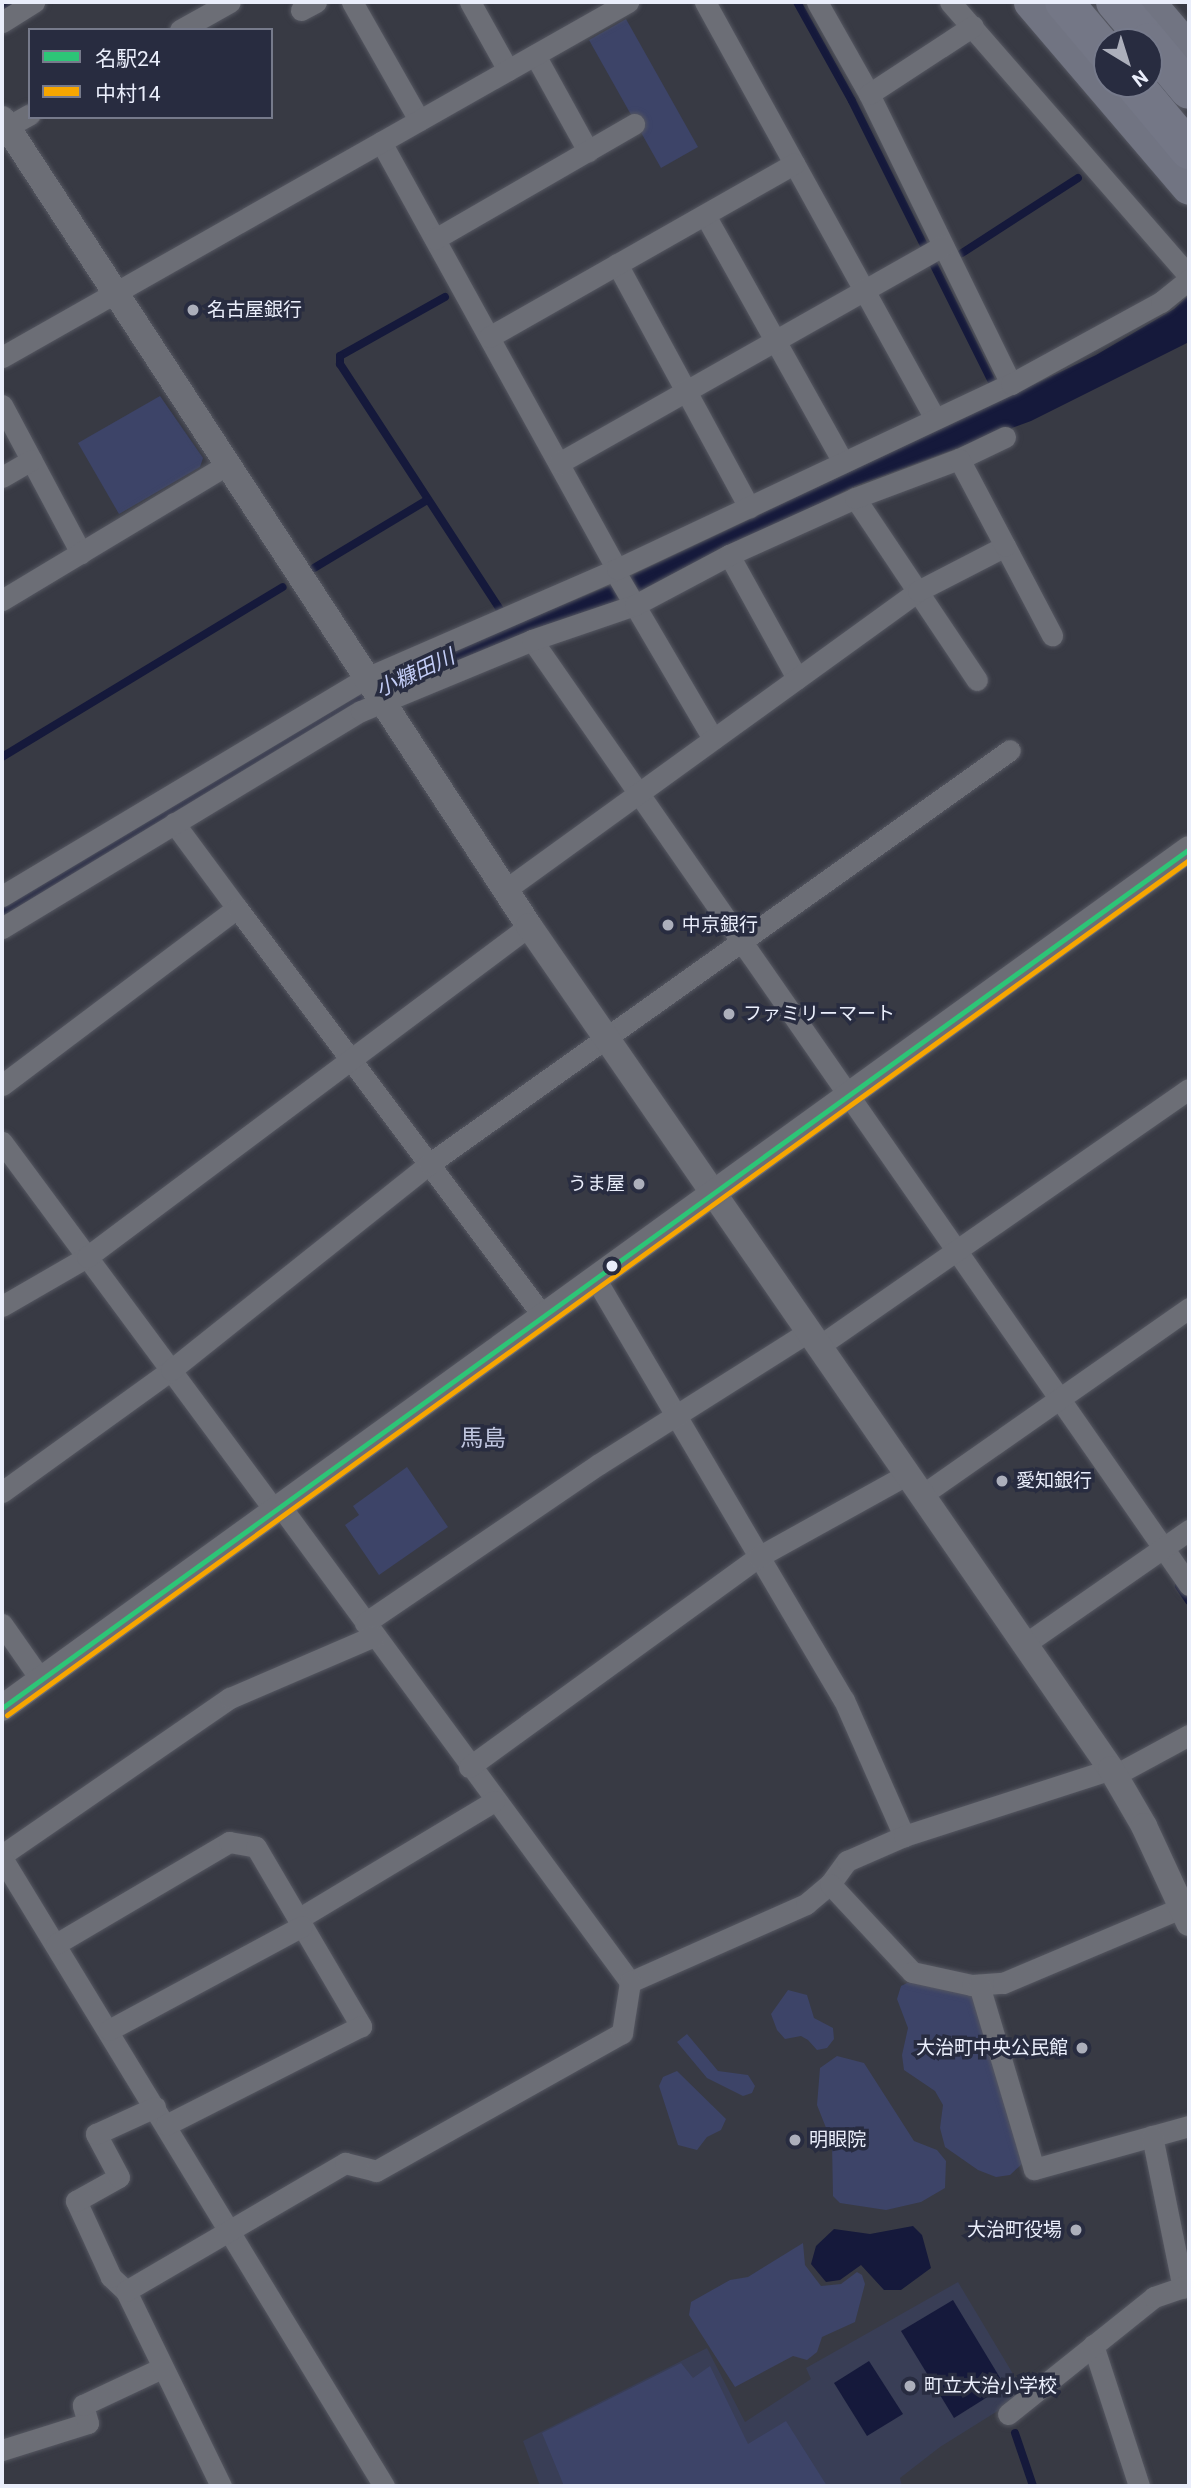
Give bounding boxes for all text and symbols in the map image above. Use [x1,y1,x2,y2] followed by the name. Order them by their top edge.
[28,28,273,119] legend
[1093,28,1163,98] north arrow
[95,47,161,71] text: 名駅24
[1128,65,1152,92] text: N
[95,82,161,106] text: 中村14
[207,299,302,321] place label: 名古屋銀行
[185,302,201,318] marker: 名古屋銀行
[372,644,458,702] water label: 小糠田川
[682,914,758,936] place label: 中京銀行
[660,917,676,933] marker: 中京銀行
[743,1003,895,1025] place label: ファミリーマート
[721,1006,737,1022] marker: ファミリーマート
[568,1173,625,1195] place label: うま屋
[631,1176,647,1192] marker: うま屋
[605,1259,619,1273] unlabelled marker
[460,1425,506,1453] district label: 馬島
[1016,1470,1092,1492] place label: 愛知銀行
[994,1473,1010,1489] marker: 愛知銀行
[916,2037,1068,2059] place label: 大治町中央公民館
[1074,2040,1090,2056] marker: 大治町中央公民館
[809,2129,866,2151] place label: 明眼院
[787,2132,803,2148] marker: 明眼院
[967,2219,1062,2241] place label: 大治町役場
[1068,2222,1084,2238] marker: 大治町役場
[924,2375,1057,2397] place label: 町立大治小学校
[902,2378,918,2394] marker: 町立大治小学校

